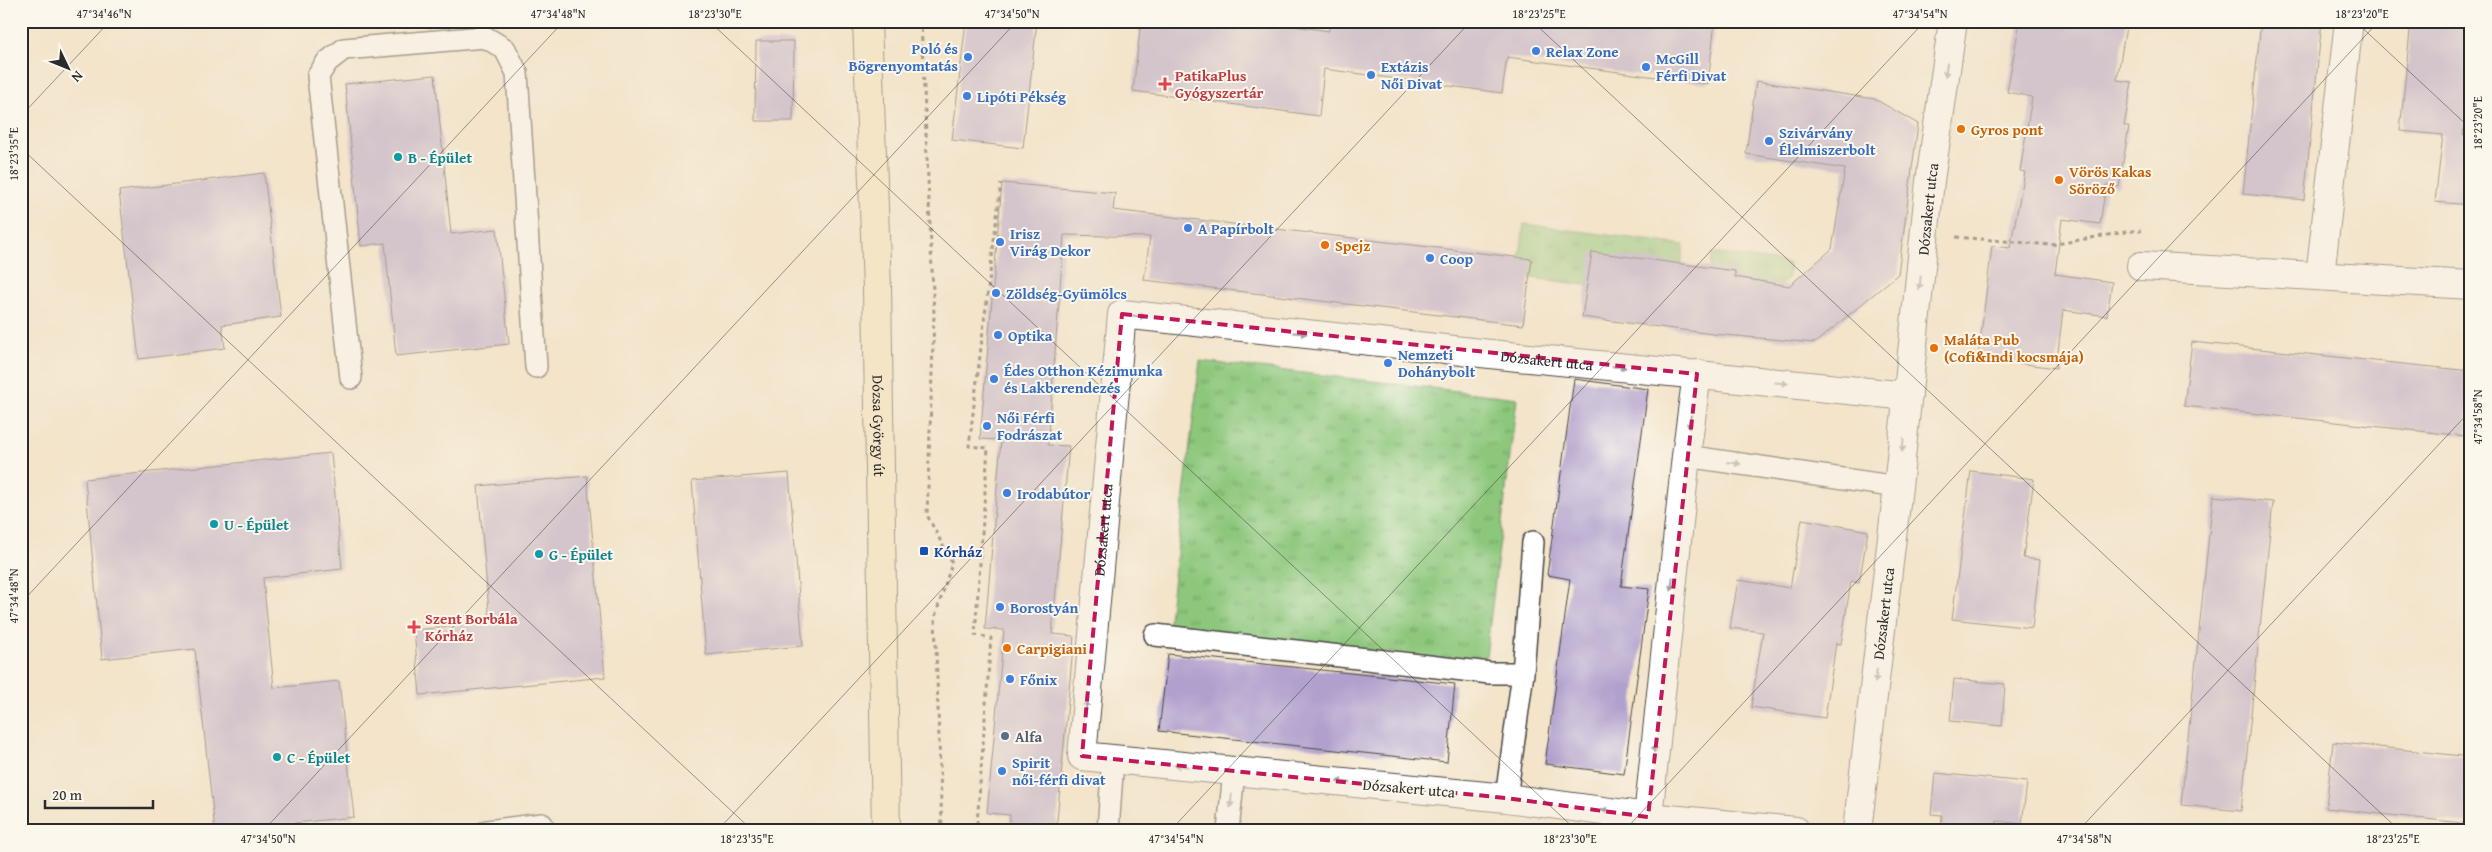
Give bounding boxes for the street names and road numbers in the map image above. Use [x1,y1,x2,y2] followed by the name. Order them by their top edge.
[1912,161,1943,256] street label: Dózsakert utca
[1499,345,1594,375] street label: Dózsakert utca
[868,375,891,477] street label: Dózsa György út
[1088,483,1117,577] street label: Dózsakert utca
[1867,566,1899,661] street label: Dózsakert utca
[1362,774,1456,802] street label: Dózsakert utca

